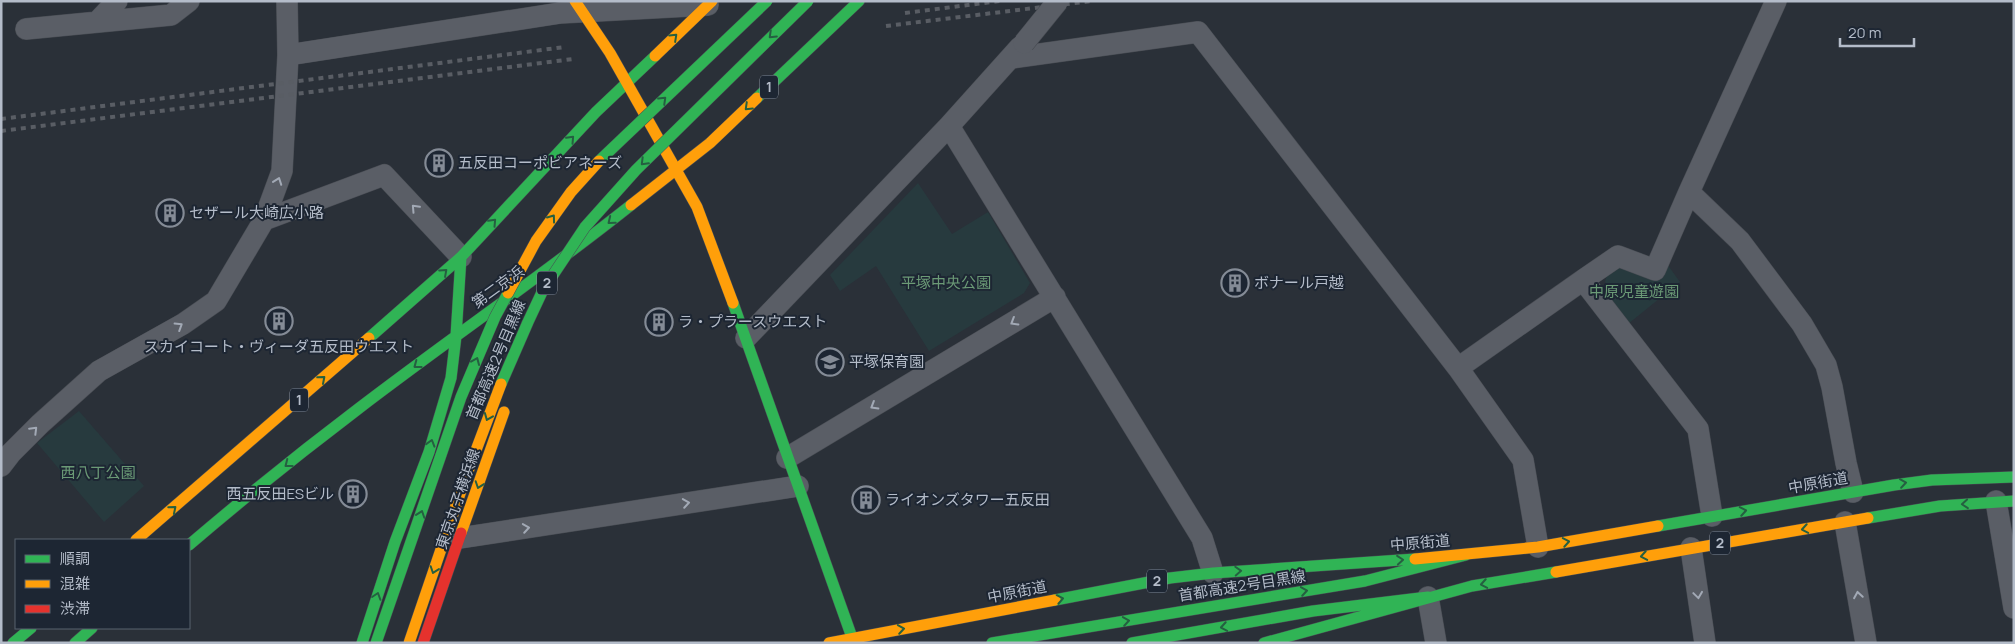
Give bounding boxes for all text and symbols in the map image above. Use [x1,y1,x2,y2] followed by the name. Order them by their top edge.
[1840,15,1914,47] scale bar
[1848,22,1881,43] text: 20 m
[769,29,778,38] one-way arrow
[668,33,677,42] one-way arrow
[760,75,778,98] road number: 1
[658,97,667,106] one-way arrow
[744,101,753,110] one-way arrow
[565,135,574,144] one-way arrow
[424,148,454,178] building icon: 五反田コーポビアネーズ
[458,152,622,173] place label: 五反田コーポビアネーズ
[641,156,650,165] one-way arrow
[272,177,282,186] one-way arrow
[155,198,185,228] building icon: セザール大崎広小路
[189,202,324,223] place label: セザール大崎広小路
[412,205,421,214] one-way arrow
[546,214,555,224] one-way arrow
[608,215,617,224] one-way arrow
[487,218,496,227] one-way arrow
[467,260,528,313] street label: 第二京浜
[438,268,447,277] one-way arrow
[1220,268,1250,298] building icon: ボナール戸越
[537,272,557,294] road number: 2
[901,272,991,293] park label: 平塚中央公園
[1254,272,1344,293] place label: ボナール戸越
[1589,281,1679,302] park label: 中原児童遊園
[461,297,530,423] street label: 首都高速2号目黒線
[264,306,294,336] building icon: スカイコート・ヴィーダ五反田ウエスト
[644,307,674,337] building icon: ラ・プラースウエスト
[678,311,827,332] place label: ラ・プラースウエスト
[1010,316,1019,326] one-way arrow
[174,323,183,332] one-way arrow
[144,336,414,357] place label: スカイコート・ヴィーダ五反田ウエスト
[815,347,845,377] school or university icon: 平塚保育園
[849,351,924,372] place label: 平塚保育園
[469,357,480,366] one-way arrow
[413,359,423,368] one-way arrow
[316,377,325,385] one-way arrow
[290,388,308,412] road number: 1
[871,399,880,409] one-way arrow
[484,412,494,421] one-way arrow
[28,427,37,436] one-way arrow
[426,440,436,448] one-way arrow
[431,446,485,552] street label: 東京丸子横浜線
[285,458,294,466] one-way arrow
[60,462,136,483] park label: 西八丁公園
[1787,467,1849,498] street label: 中原街道
[338,479,368,509] building icon: 西五反田ESビル
[1899,479,1908,489] one-way arrow
[474,480,484,489] one-way arrow
[227,483,334,504] place label: 西五反田ESビル
[851,485,881,515] building icon: ライオンズタワー五反田
[885,489,1050,510] place label: ライオンズタワー五反田
[1961,498,1969,509] one-way arrow
[682,499,691,509] one-way arrow
[167,506,176,515] one-way arrow
[1739,506,1748,516] one-way arrow
[415,510,425,519] one-way arrow
[522,523,530,534] one-way arrow
[1800,523,1809,533] one-way arrow
[1389,529,1451,556] street label: 中原街道
[1710,532,1730,554] road number: 2
[1562,537,1570,547] one-way arrow
[15,539,190,629] legend
[60,548,90,569] text: 順調
[1640,551,1649,561] one-way arrow
[1396,555,1404,566] one-way arrow
[430,565,440,574] one-way arrow
[1177,565,1307,606] street label: 首都高速2号目黒線
[1234,566,1242,577] one-way arrow
[1147,570,1167,592] road number: 2
[60,573,90,594] text: 混雑
[985,575,1048,608] street label: 中原街道
[1480,579,1489,589] one-way arrow
[1299,587,1308,597] one-way arrow
[1853,590,1864,598] one-way arrow
[1692,592,1703,600] one-way arrow
[372,593,382,601] one-way arrow
[1056,594,1065,605] one-way arrow
[60,598,90,619] text: 渋滞
[1122,616,1131,626] one-way arrow
[1219,621,1228,631] one-way arrow
[897,624,905,635] one-way arrow

